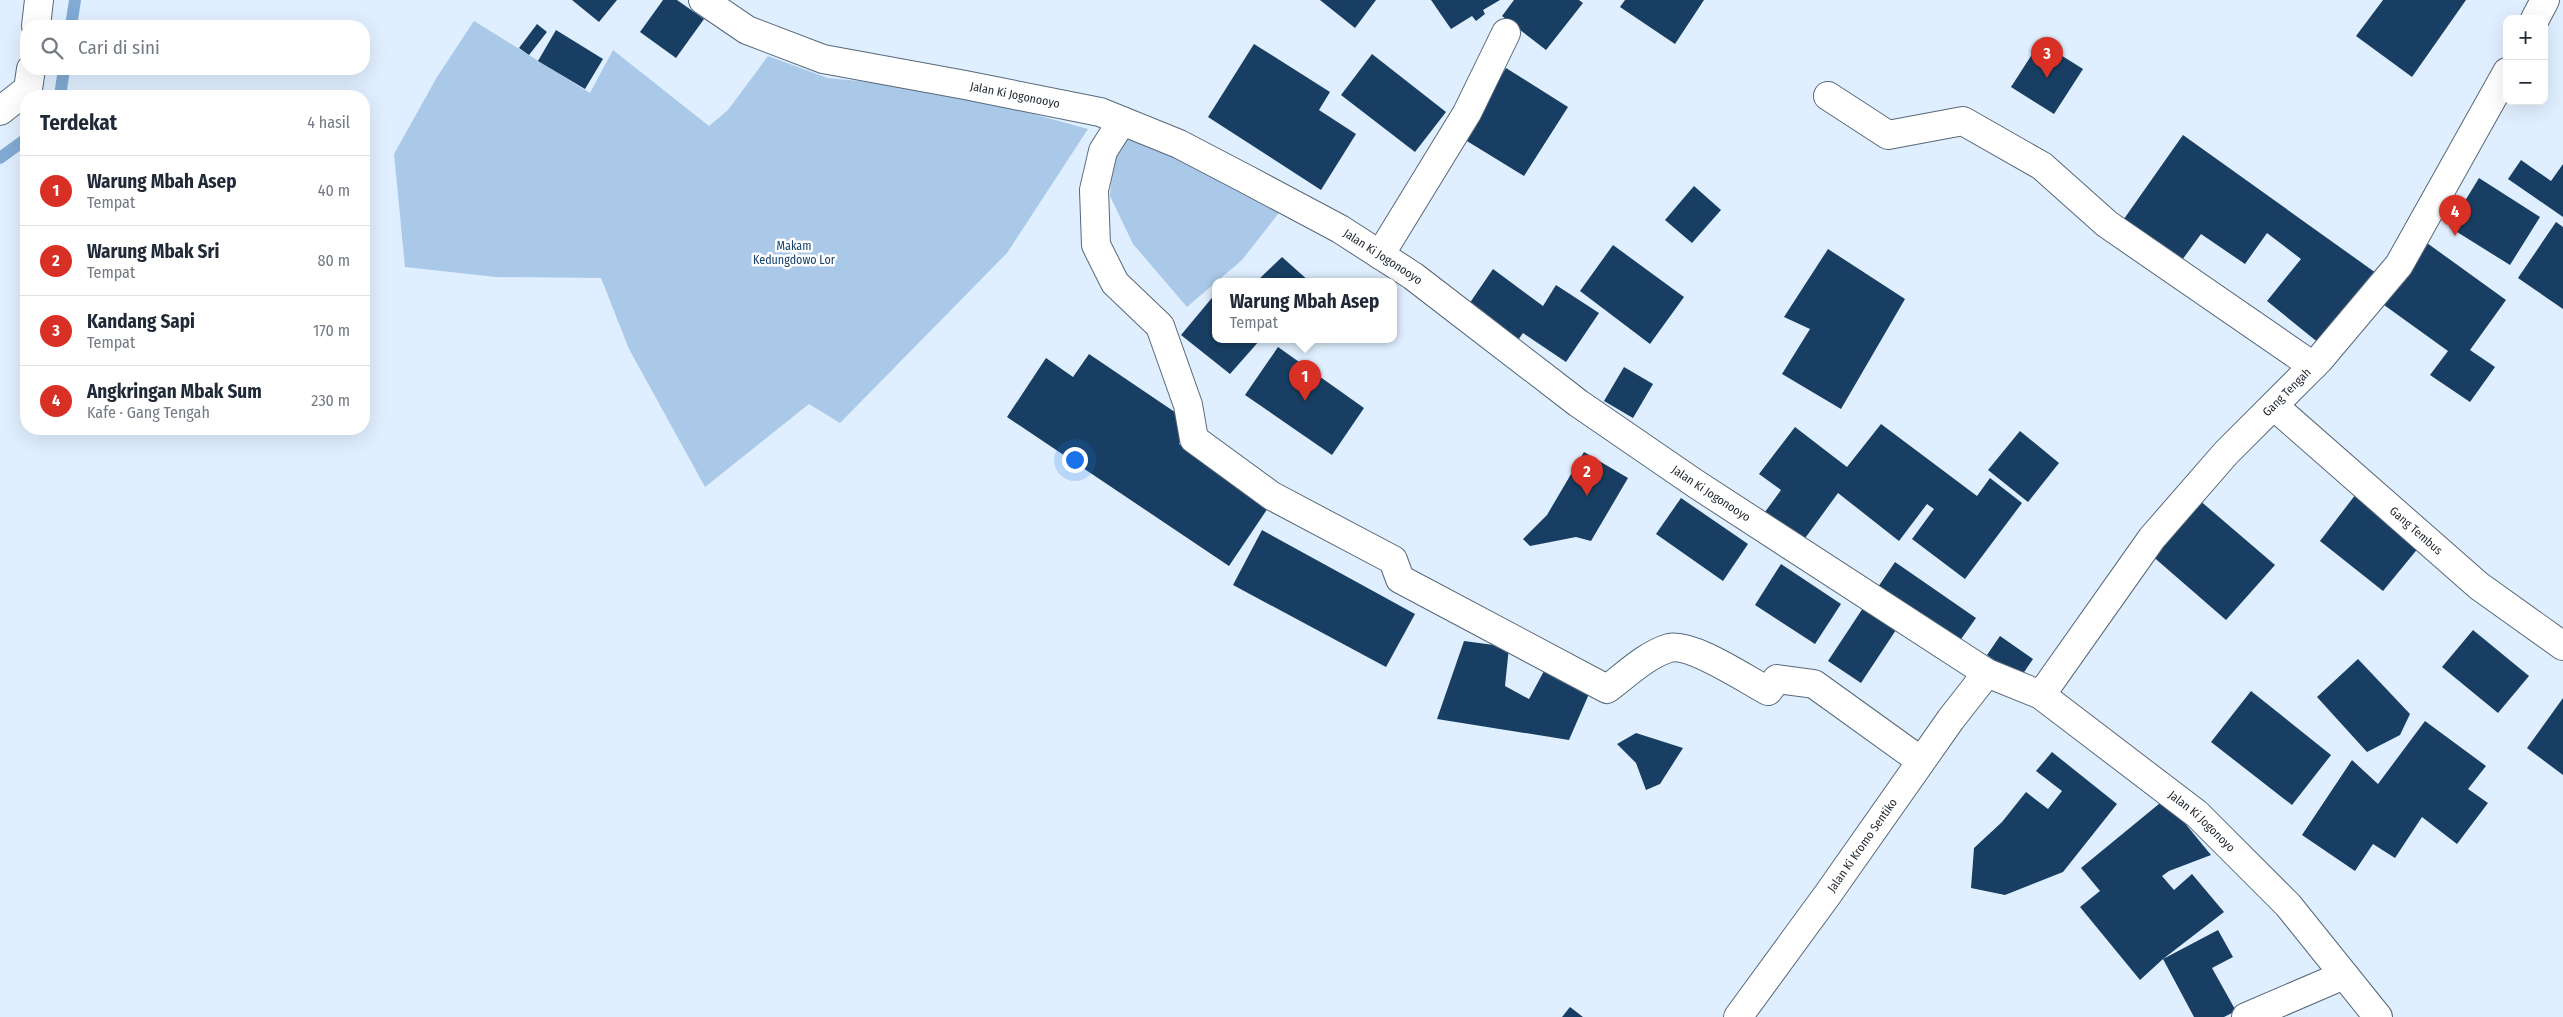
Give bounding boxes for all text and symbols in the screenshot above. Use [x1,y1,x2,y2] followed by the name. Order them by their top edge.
[2503,15,2548,105] map controls
[2503,15,2548,60] button: +
[20,20,370,75] search box
[38,34,66,62] icon: search
[78,36,160,59] text: Cari di sini
[2031,37,2063,78] pin: 3
[2503,60,2548,105] button: −
[969,79,1061,111] street label: Jalan Ki Jogonooyo
[40,110,117,136] text: Terdekat
[307,113,350,132] text: 4 hasil
[87,170,237,193] text: Warung Mbah Asep
[53,181,59,200] text: 1
[318,181,350,200] text: 40 m
[87,193,135,212] text: Tempat
[2439,195,2471,236] pin: 4
[1341,226,1425,288] street label: Jalan Ki Jogonooyo
[753,239,836,267] park label: Makam Kedungdowo Lor
[87,240,219,263] text: Warung Mbak Sri
[52,251,60,270] text: 2
[318,251,350,270] text: 80 m
[87,263,135,282] text: Tempat
[1212,278,1397,343] popup
[1230,290,1379,313] text: Warung Mbah Asep
[87,310,195,333] text: Kandang Sapi
[1230,313,1278,332] text: Tempat
[52,321,60,340] text: 3
[313,321,350,340] text: 170 m
[87,333,135,352] text: Tempat
[1289,360,1321,401] pin: 1
[2260,365,2314,419] street label: Gang Tengah
[87,380,262,403] text: Angkringan Mbak Sum
[52,391,60,410] text: 4
[311,391,350,410] text: 230 m
[87,403,210,422] text: Kafe · Gang Tengah
[1062,447,1088,473] your location
[1571,455,1603,496] pin: 2
[1669,463,1753,524] street label: Jalan Ki Jogonooyo
[2387,504,2445,558] street label: Gang Tembus
[2166,788,2238,855] street label: Jalan Ki Jogonoyo
[1825,796,1900,895] street label: Jalan Ki Kromo Sentiko

